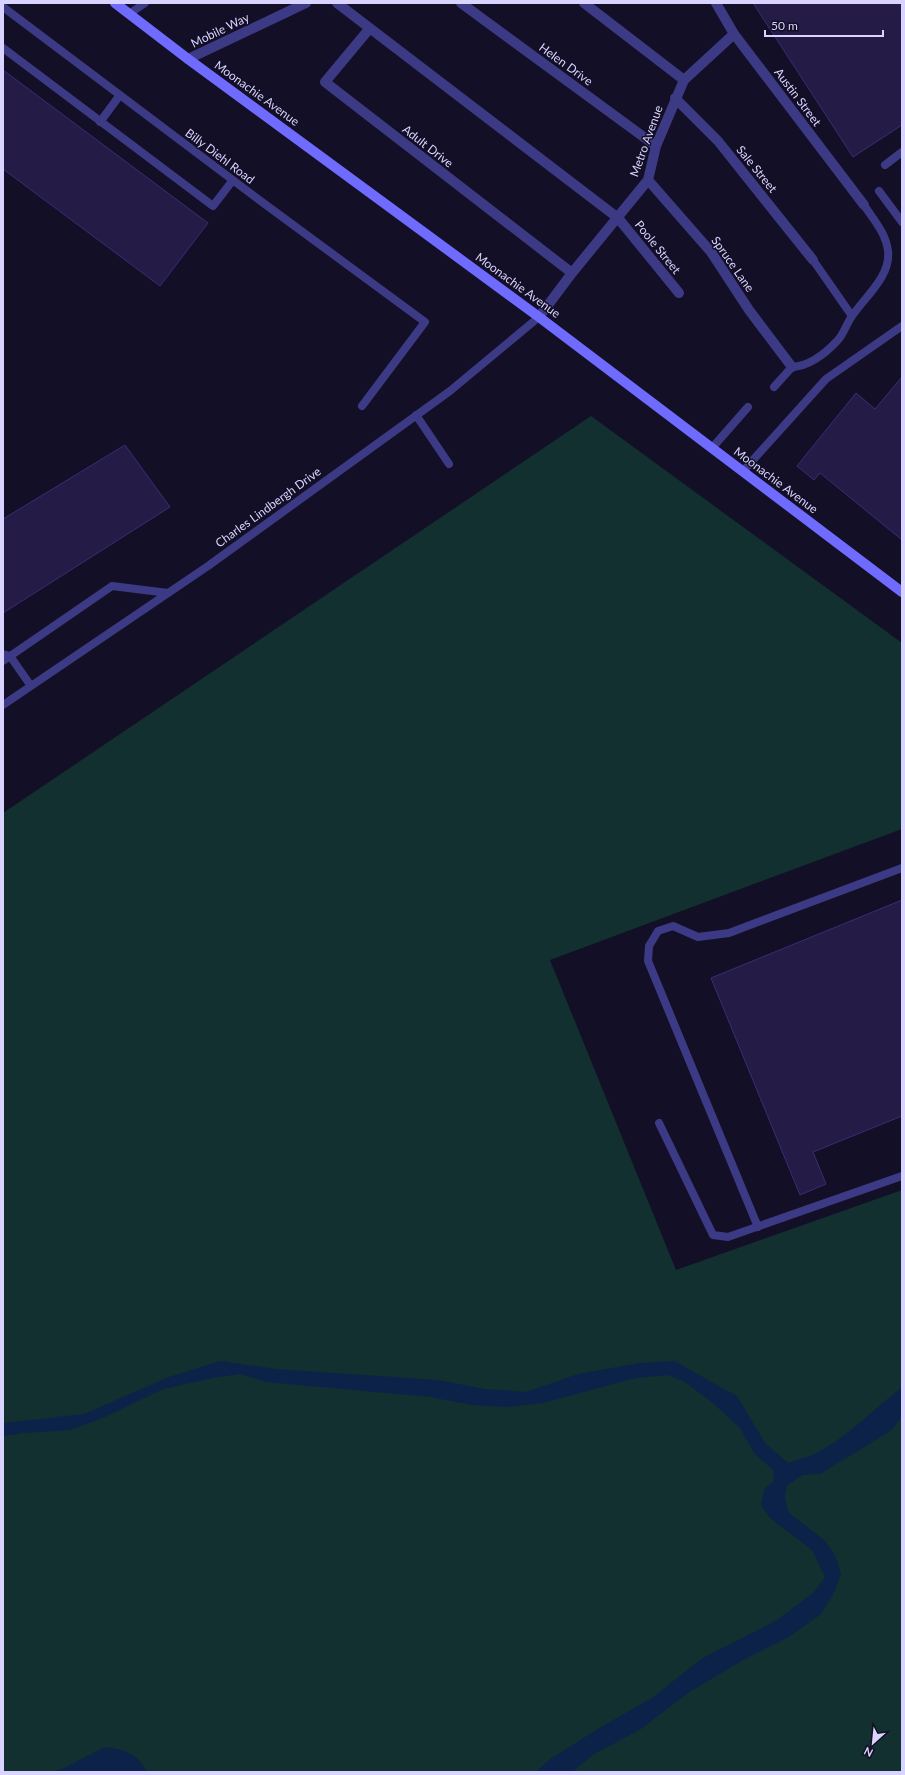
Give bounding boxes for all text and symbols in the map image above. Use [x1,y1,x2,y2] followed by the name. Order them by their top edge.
[188,9,252,51] street label: Mobile Way
[765,12,883,38] scale bar
[771,18,798,33] text: 50 m
[536,39,596,89] street label: Helen Drive
[212,57,302,129] street label: Moonachie Avenue
[771,65,825,129] street label: Austin Street
[626,103,666,179] street label: Metro Avenue
[400,122,456,170] street label: Adult Drive
[183,125,257,187] street label: Billy Diehl Road
[733,142,781,196] street label: Sale Street
[632,217,685,277] street label: Poole Street
[708,233,758,295] street label: Spruce Lane
[473,249,563,321] street label: Moonachie Avenue
[731,444,821,516] street label: Moonachie Avenue
[212,464,324,550] street label: Charles Lindbergh Drive
[853,1723,893,1763] north arrow
[862,1745,875,1760] text: N

